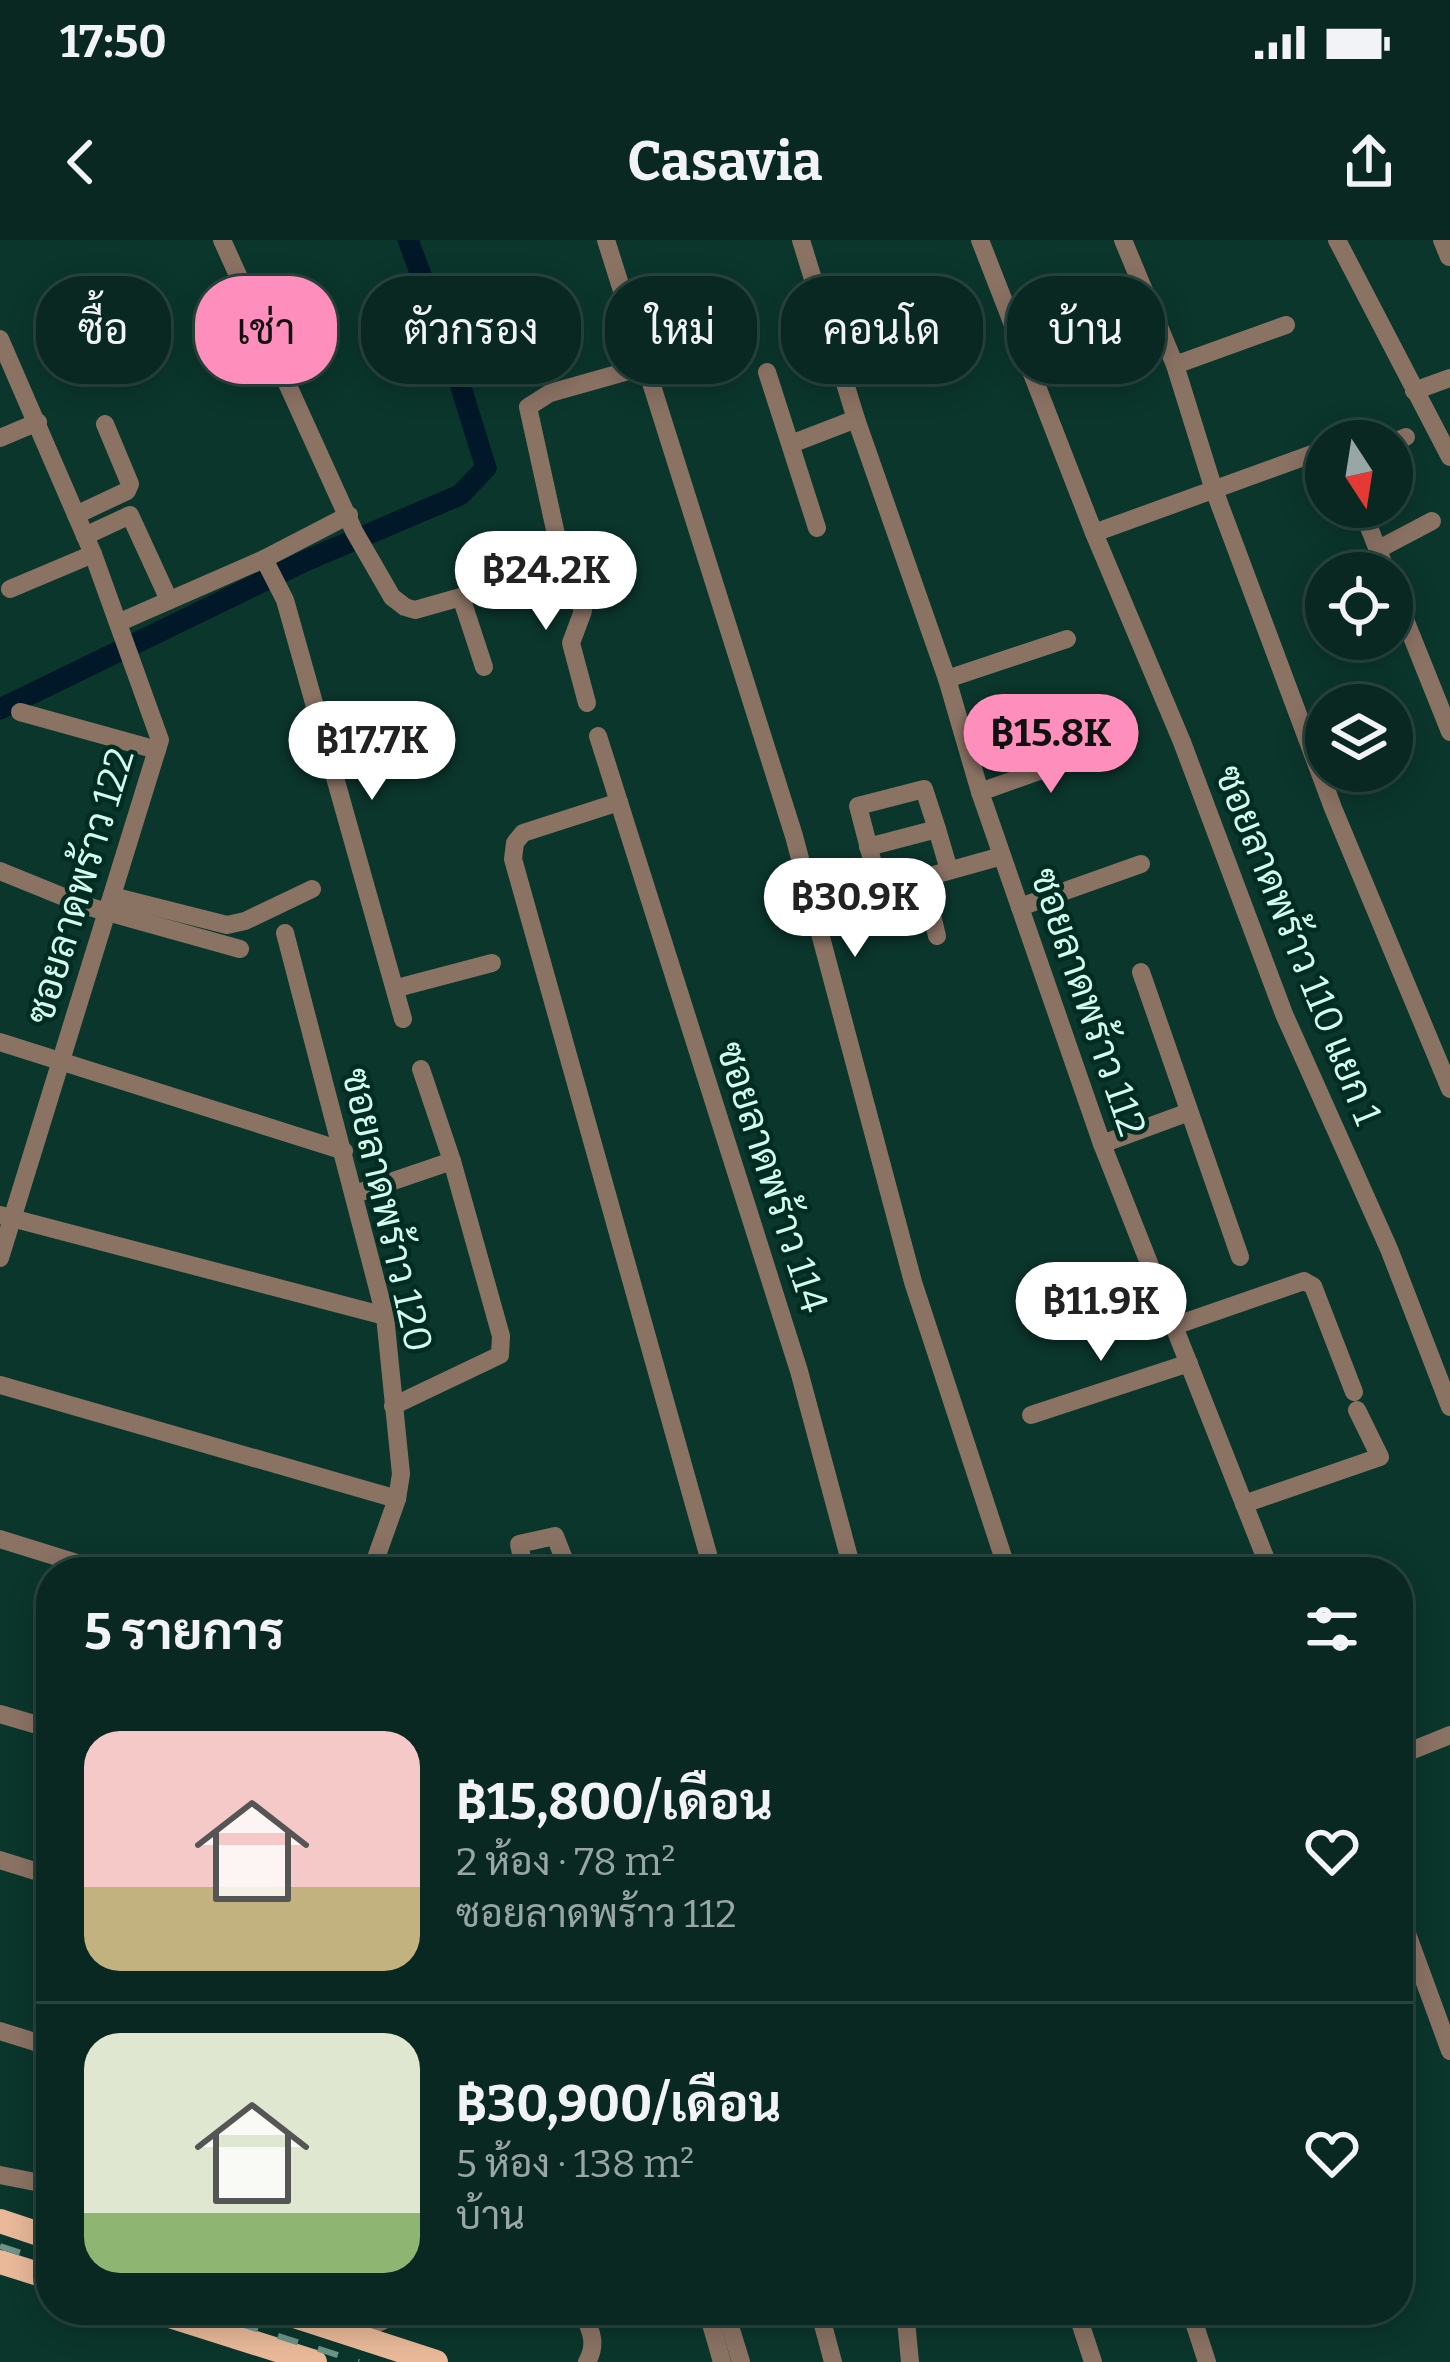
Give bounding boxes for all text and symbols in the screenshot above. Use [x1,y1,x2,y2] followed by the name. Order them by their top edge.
[60,15,167,69] text: 17:50
[48,129,114,195] icon: back
[1336,129,1402,195] icon: share
[627,130,823,194] text: Casavia
[36,276,171,384] chip: ซื้อ
[195,276,337,384] chip: เช่า
[361,276,581,384] chip: ตัวกรอง
[605,276,757,384] chip: ใหม่
[781,276,983,384] chip: คอนโด
[1007,276,1165,384] chip: บ้าน
[1305,420,1413,528] north arrow
[1305,420,1413,792] map controls
[448,531,644,633] pin: ฿24.2K
[482,547,610,593] text: ฿24.2K
[1305,552,1413,660] button: locate
[1305,684,1413,792] button: layers
[953,694,1149,796] pin: ฿15.8K
[274,701,470,803] pin: ฿17.7K
[991,710,1111,756] text: ฿15.8K
[315,717,429,763] text: ฿17.7K
[15,742,144,1029] street label: ซอยลาดพร้าว 122
[1205,758,1392,1131] street label: ซอยลาดพร้าว 110 แยก 1
[757,858,953,960] pin: ฿30.9K
[1021,862,1156,1142] street label: ซอยลาดพร้าว 112
[791,874,919,920] text: ฿30.9K
[707,1036,838,1318] street label: ซอยลาดพร้าว 114
[332,1064,443,1356] street label: ซอยลาดพร้าว 120
[1003,1262,1199,1364] pin: ฿11.9K
[1043,1278,1159,1324] text: ฿11.9K
[1299,1596,1365,1662] icon: filters
[84,1601,284,1663] text: 5 รายการ
[456,1771,773,1833] text: ฿15,800/เดือน
[180,1779,324,1923] icon: home
[1299,1818,1365,1884] icon: heart
[456,1839,675,1885] text: 2 ห้อง · 78 m²
[456,1891,736,1937] text: ซอยลาดพร้าว 112
[456,2073,782,2135] text: ฿30,900/เดือน
[180,2081,324,2225] icon: home
[1299,2120,1365,2186] icon: heart
[456,2141,694,2187] text: 5 ห้อง · 138 m²
[456,2193,525,2239] text: บ้าน

